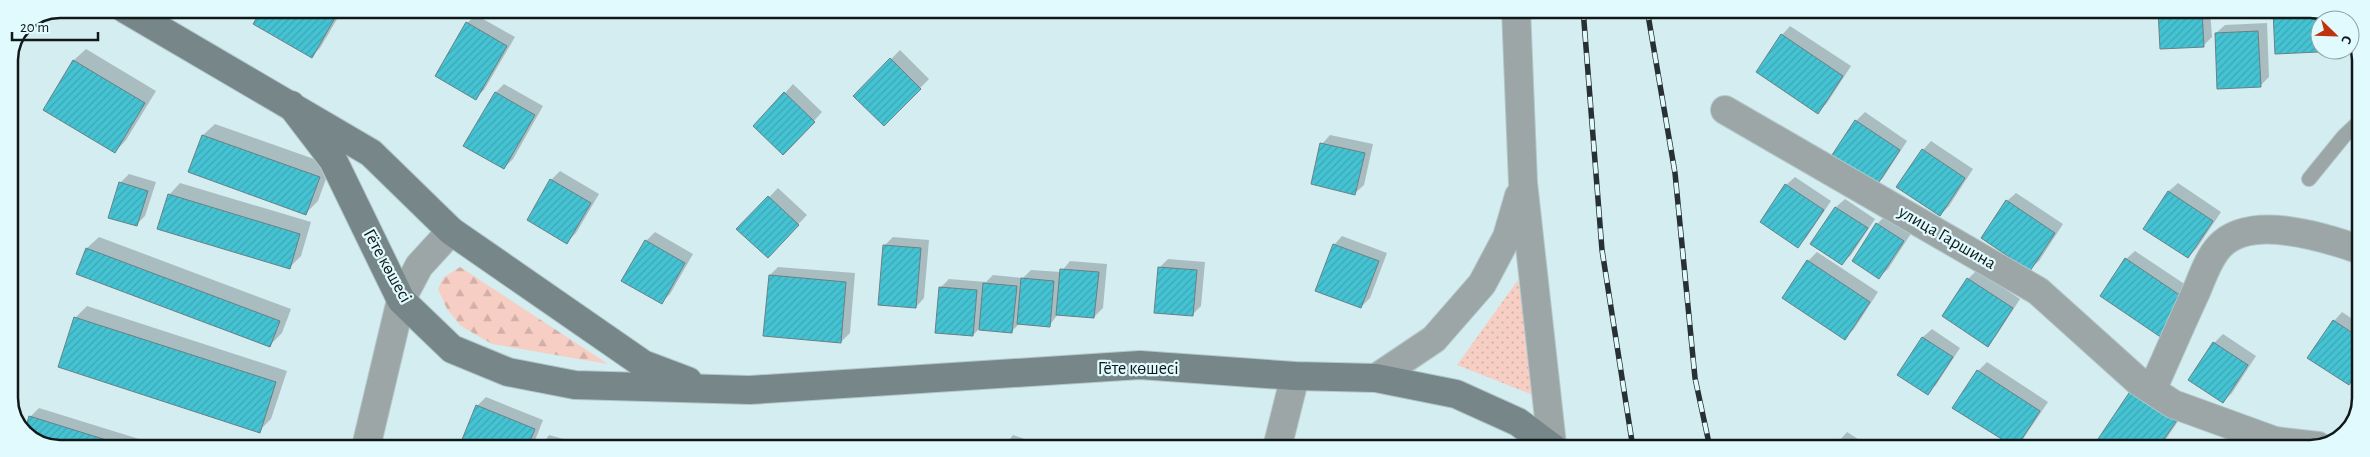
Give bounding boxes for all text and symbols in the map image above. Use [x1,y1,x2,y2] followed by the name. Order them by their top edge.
[12,10,99,42] scale bar
[2310,10,2360,60] north arrow
[20,20,49,35] text: 20 m
[2338,33,2354,46] text: С
[1894,202,1999,273] street label: улица Гаршина
[359,226,415,306] street label: Гёте көшесі
[1097,360,1179,378] street label: Гёте көшесі

